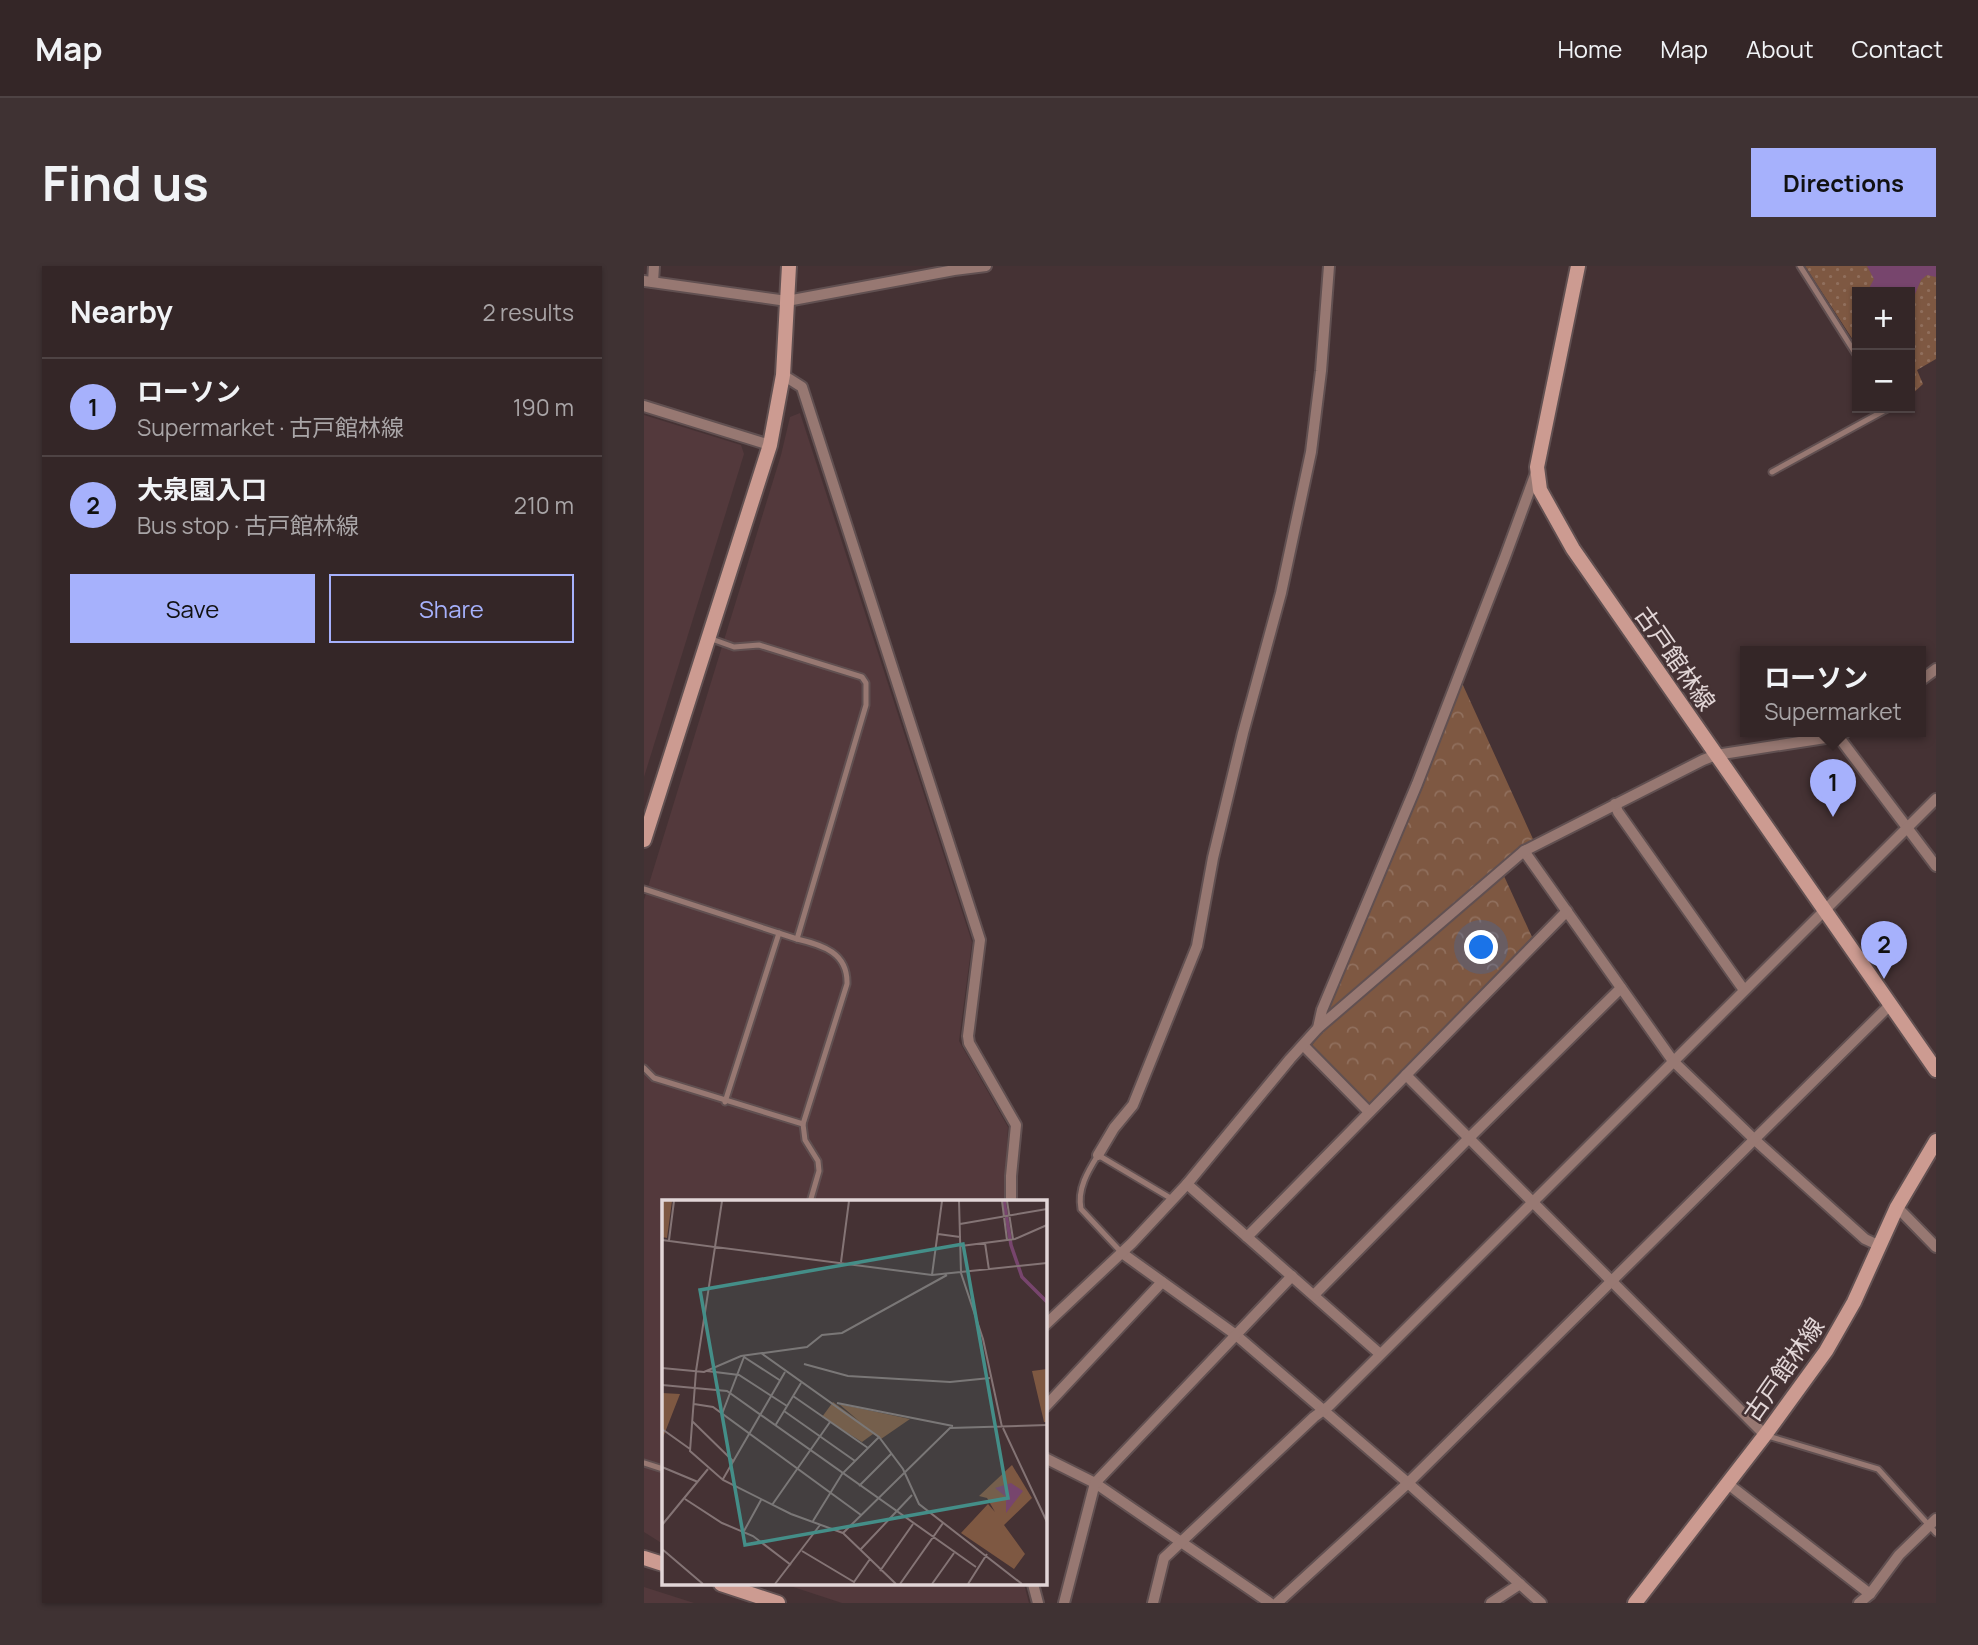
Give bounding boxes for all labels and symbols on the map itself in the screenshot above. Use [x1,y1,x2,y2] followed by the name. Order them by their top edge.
[1628,599,1724,717] street label: 古戸館林線
[1810,759,1856,817] pin: 1
[1861,921,1907,979] pin: 2
[1464,930,1498,964] your location
[662,1200,1046,1586] inset map
[1735,1310,1831,1428] street label: 古戸館林線

